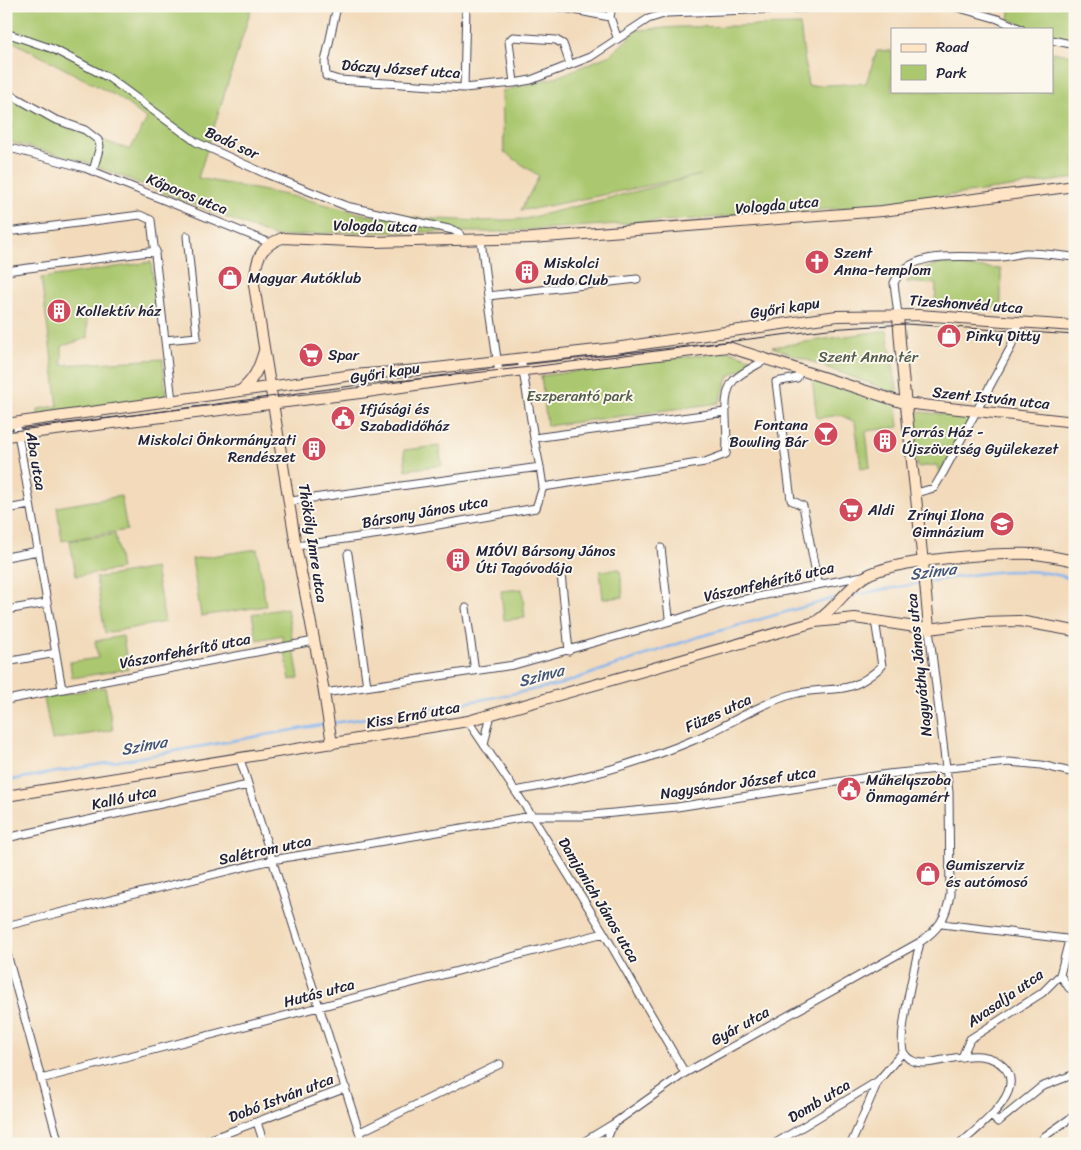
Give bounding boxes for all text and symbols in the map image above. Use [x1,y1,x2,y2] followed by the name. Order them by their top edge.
[891,28,1054,92] legend
[936,34,969,60] text: Road
[341,52,462,86] street label: Dóczy József utca
[936,60,967,86] text: Park
[201,119,264,167] street label: Bodó sor
[142,166,232,222] street label: Kőporos utca
[734,188,820,222] street label: Vologda utca
[333,212,418,240] street label: Vologda utca
[833,240,931,283] place label: Szent Anna-templom
[804,249,830,275] church icon: Szent Anna-templom
[543,250,608,293] place label: Miskolci Judo Club
[514,259,540,285] building icon: Miskolci Judo Club
[217,265,243,291] shop icon: Magyar Autóklub
[248,265,361,291] place label: Magyar Autóklub
[908,287,1024,321] street label: Tizeshonvéd utca
[748,290,822,326] street label: Győri kapu
[46,298,72,324] building icon: Kollektív ház
[76,298,162,324] place label: Kollektív ház
[936,323,962,349] shop icon: Pinky Ditty
[966,323,1040,349] place label: Pinky Ditty
[298,342,324,368] supermarket icon: Spar
[328,342,360,368] place label: Spar
[818,344,919,370] park label: Szent Anna tér
[348,355,422,391] street label: Győri kapu
[931,379,1051,417] street label: Szent István utca
[527,383,633,409] park label: Eszperantó park
[359,396,451,439] place label: Ifjúsági és Szabadidőház
[330,405,356,431] public building icon: Ifjúsági és Szabadidőház
[729,412,809,455] place label: Fontana Bowling Bár
[902,419,1059,462] place label: Forrás Ház - Újszövetség Gyülekezet
[813,421,839,447] bar icon: Fontana Bowling Bár
[138,427,297,470] place label: Miskolci Önkormányzati Rendészet
[872,428,898,454] building icon: Forrás Ház - Újszövetség Gyülekezet
[18,429,54,493] street label: Aba utca
[301,436,327,462] building icon: Miskolci Önkormányzati Rendészet
[291,482,335,605] street label: Thököly Imre utca
[360,488,490,536] street label: Bársony János utca
[838,497,864,523] supermarket icon: Aldi
[867,497,895,523] place label: Aldi
[908,502,984,545] place label: Zrínyi Ilona Gimnázium
[989,511,1015,537] school or university icon: Zrínyi Ilona Gimnázium
[476,538,616,581] place label: MIÓVI Bársony János Úti Tagóvodája
[445,547,471,573] building icon: MIÓVI Bársony János Úti Tagóvodája
[701,554,837,610] street label: Vászonfehérítő utca
[908,554,960,589] water label: Szinva
[898,592,939,738] street label: Nagyváthy János utca
[117,625,253,676] street label: Vászonfehérítő utca
[515,655,569,695] water label: Szinva
[680,686,756,740] street label: Füzes utca
[364,694,462,736] street label: Kiss Ernő utca
[119,727,171,764] water label: Szinva
[658,759,818,807] street label: Nagysándor József utca
[866,767,951,810] place label: Műhelyszoba Önmagamért
[836,776,862,802] public building icon: Műhelyszoba Önmagamért
[89,778,159,818] street label: Kalló utca
[216,827,314,873] street label: Salétrom utca
[551,832,647,968] street label: Damjanich János utca
[946,852,1028,895] place label: Gumiszerviz és autómosó
[915,861,941,887] shop icon: Gumiszerviz és autómosó
[960,962,1049,1035] street label: Avasalja utca
[281,971,358,1015] street label: Hutás utca
[706,999,775,1053] street label: Gyár utca
[225,1066,338,1130] street label: Dobó István utca
[783,1072,856,1130] street label: Domb utca

